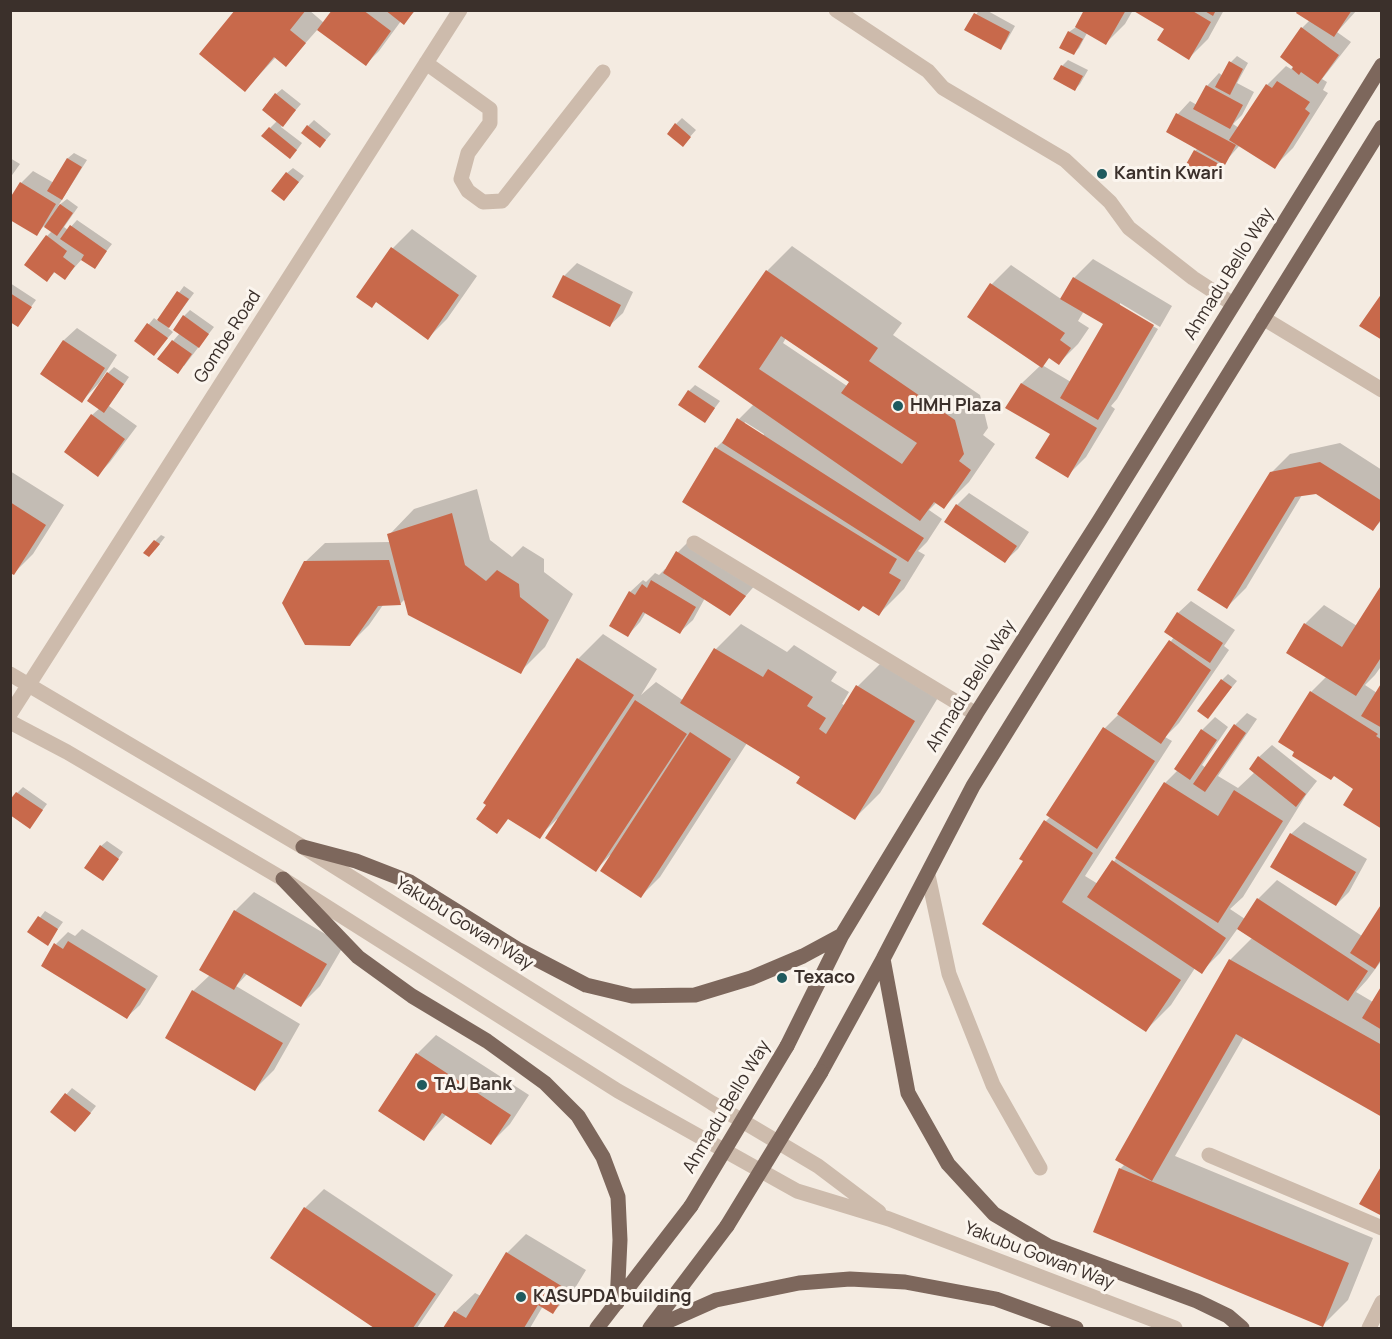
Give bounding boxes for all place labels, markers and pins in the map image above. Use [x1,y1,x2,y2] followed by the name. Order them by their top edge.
[1114,163,1223,185] place label: Kantin Kwari
[1095,167,1109,181] marker: Kantin Kwari
[910,395,1001,417] place label: HMH Plaza
[891,399,905,413] marker: HMH Plaza
[794,967,855,989] place label: Texaco
[775,971,789,985] marker: Texaco
[434,1074,512,1096] place label: TAJ Bank
[415,1078,429,1092] marker: TAJ Bank
[533,1286,692,1308] place label: KASUPDA building
[514,1290,528,1304] marker: KASUPDA building

